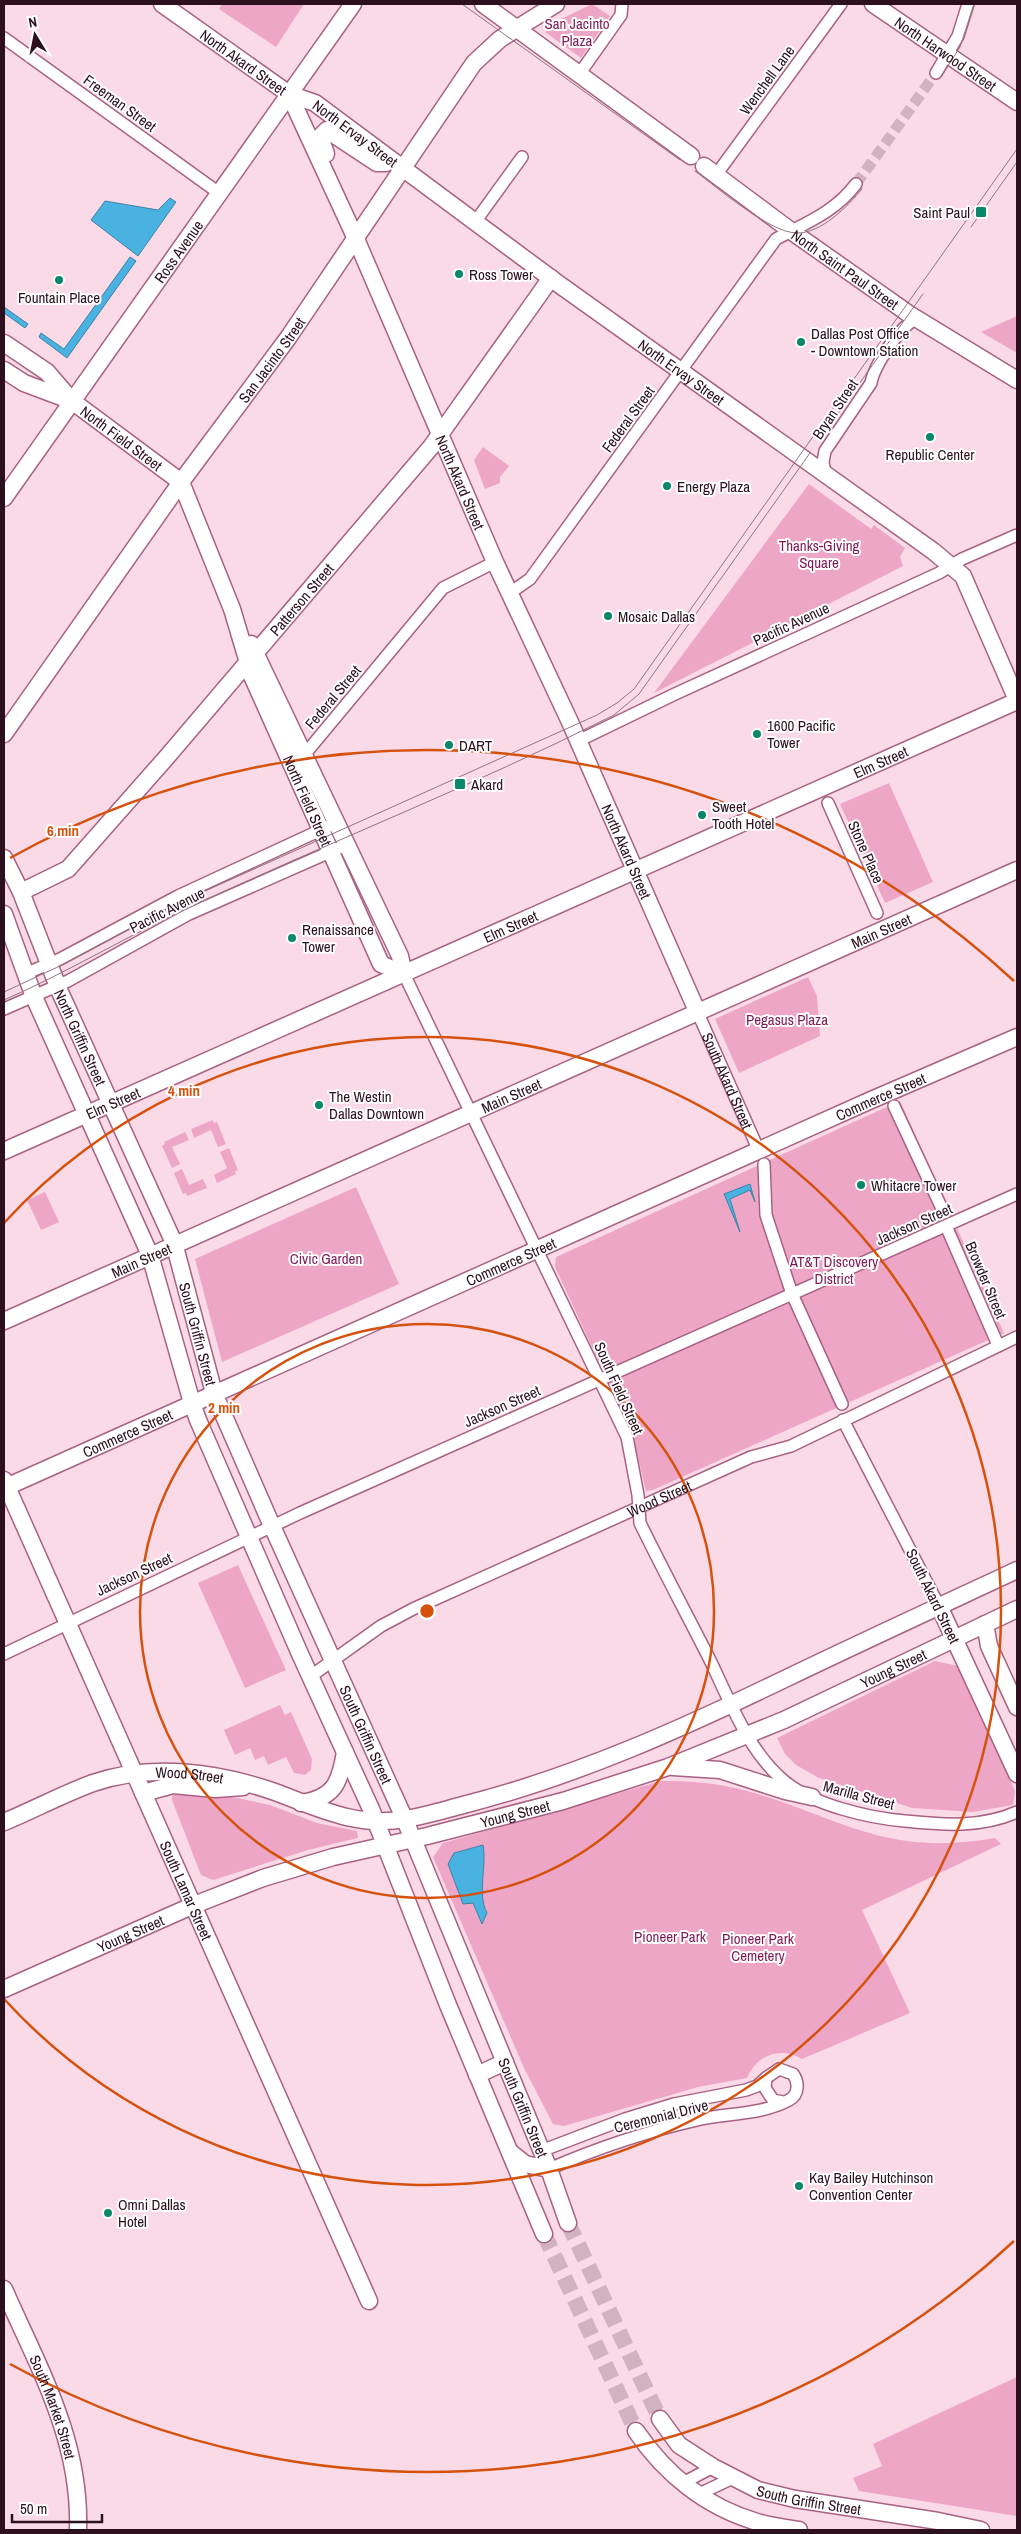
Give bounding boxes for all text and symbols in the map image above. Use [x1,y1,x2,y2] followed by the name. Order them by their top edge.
[10,10,60,60] north arrow
[891,11,1001,96] street label: North Harwood Street
[27,13,38,32] text: N
[545,13,610,51] park label: San Jacinto Plaza
[196,24,291,100] street label: North Akard Street
[735,41,799,119] street label: Wenchell Lane
[79,69,161,137] street label: Freeman Street
[309,94,403,172] street label: North Ervay Street
[913,202,970,223] place label: Saint Paul
[974,205,988,219] marker: Saint Paul
[149,216,208,287] street label: Ross Avenue
[787,224,904,315] street label: North Saint Paul Street
[469,264,533,285] place label: Ross Tower
[453,268,465,280] marker: Ross Tower
[53,274,65,286] marker: Fountain Place
[18,287,100,308] place label: Fountain Place
[233,312,310,407] street label: San Jacinto Street
[811,323,918,361] place label: Dallas Post Office - Downtown Station
[634,334,729,410] street label: North Ervay Street
[795,336,807,348] marker: Dallas Post Office - Downtown Station
[807,374,863,443] street label: Bryan Street
[597,381,660,456] street label: Federal Street
[76,400,167,476] street label: North Field Street
[431,431,490,533] street label: North Akard Street
[924,431,936,443] marker: Republic Center
[886,444,974,465] place label: Republic Center
[677,476,750,497] place label: Energy Plaza
[661,480,673,492] marker: Energy Plaza
[779,535,859,573] park label: Thanks-Giving Square
[264,558,339,640] street label: Patterson Street
[749,597,833,651] street label: Pacific Avenue
[618,606,695,627] place label: Mosaic Dallas
[602,610,614,622] marker: Mosaic Dallas
[300,660,366,733] street label: Federal Street
[767,715,835,753] place label: 1600 Pacific Tower
[751,728,763,740] marker: 1600 Pacific Tower
[459,735,493,756] place label: DART
[443,739,455,751] marker: DART
[850,740,911,783] street label: Elm Street
[278,752,337,850] street label: North Field Street
[470,774,503,795] place label: Akard
[453,777,467,791] marker: Akard
[712,796,774,834] place label: Sweet Tooth Hotel
[597,801,657,902] street label: North Akard Street
[696,809,708,821] marker: Sweet Tooth Hotel
[843,817,889,887] street label: Stone Place
[47,820,79,841] text: 6 min
[126,882,208,938] street label: Pacific Avenue
[480,905,541,947] street label: Elm Street
[848,908,915,953] street label: Main Street
[302,919,374,957] place label: Renaissance Tower
[286,932,298,944] marker: Renaissance Tower
[50,986,112,1089] street label: North Griffin Street
[746,1009,828,1030] park label: Pegasus Plaza
[697,1029,759,1133] street label: South Akard Street
[832,1067,929,1125] street label: Commerce Street
[478,1072,545,1118] street label: Main Street
[168,1080,200,1101] text: 4 min
[82,1081,144,1124] street label: Elm Street
[329,1086,424,1124] place label: The Westin Dallas Downtown
[313,1099,325,1111] marker: The Westin Dallas Downtown
[871,1175,956,1196] place label: Whitacre Tower
[855,1179,867,1191] marker: Whitacre Tower
[873,1198,956,1250] street label: Jackson Street
[462,1232,559,1291] street label: Commerce Street
[108,1237,175,1283] street label: Main Street
[960,1238,1012,1322] street label: Browder Street
[290,1248,362,1269] park label: Civic Garden
[789,1251,879,1289] park label: AT&T Discovery District
[174,1280,222,1388] street label: South Griffin Street
[589,1338,649,1438] street label: South Field Street
[461,1380,544,1432] street label: Jackson Street
[208,1397,240,1418] text: 2 min
[79,1403,176,1462] street label: Commerce Street
[624,1475,695,1522] street label: Wood Street
[901,1545,965,1648] street label: South Akard Street
[93,1547,176,1601] street label: Jackson Street
[418,1602,436,1620] centre of rings
[857,1643,930,1693] street label: Young Street
[335,1682,398,1787] street label: South Griffin Street
[155,1761,226,1788] street label: Wood Street
[821,1775,898,1815] street label: Marilla Street
[478,1794,552,1832] street label: Young Street
[155,1837,218,1944] street label: South Lamar Street
[94,1909,167,1957] street label: Young Street
[634,1926,707,1947] park label: Pioneer Park
[722,1928,795,1966] park label: Pioneer Park Cemetery
[494,2054,554,2161] street label: South Griffin Street
[612,2094,710,2138] street label: Ceremonial Drive
[809,2167,933,2205] place label: Kay Bailey Hutchinson Convention Center
[793,2180,805,2192] marker: Kay Bailey Hutchinson Convention Center
[118,2194,186,2232] place label: Omni Dallas Hotel
[102,2207,114,2219] marker: Omni Dallas Hotel
[25,2351,82,2461] street label: South Market Street
[754,2480,863,2520] street label: South Griffin Street
[12,2492,102,2524] scale bar
[20,2498,47,2519] text: 50 m

